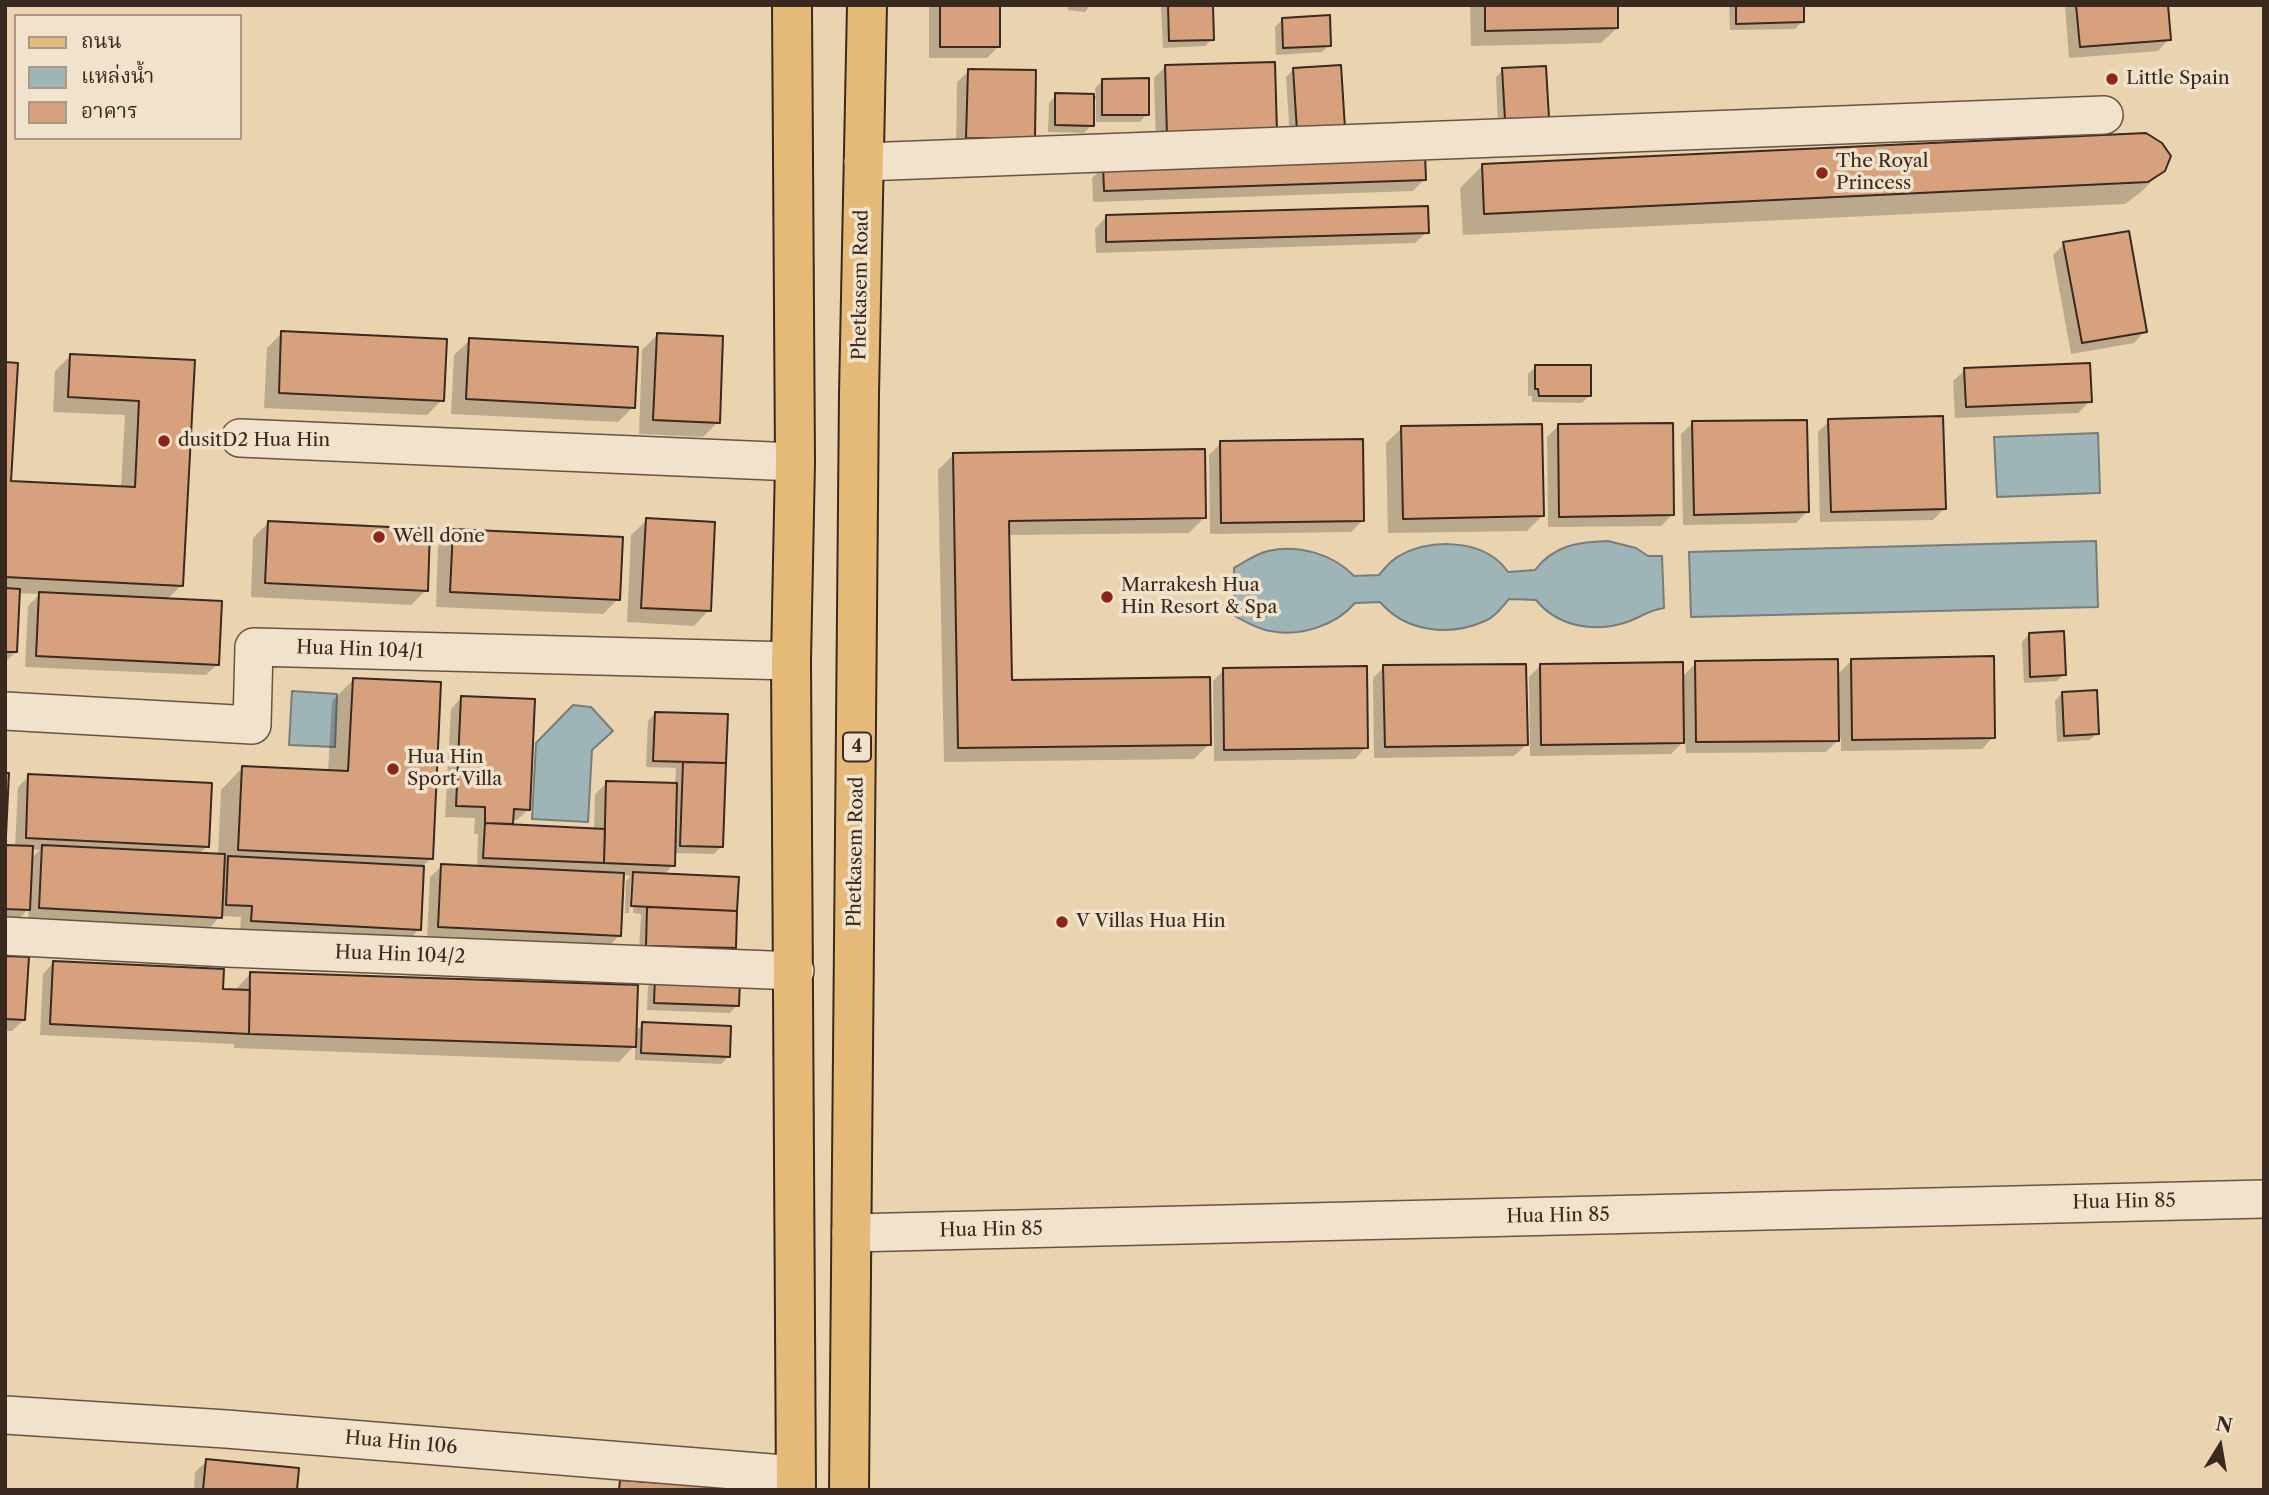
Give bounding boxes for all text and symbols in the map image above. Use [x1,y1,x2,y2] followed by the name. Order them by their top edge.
[14,14,242,140] legend
[81,28,122,53] text: ถนน
[81,63,154,88] text: แหล่งน้ำ
[2126,68,2230,90] place label: Little Spain
[2104,71,2120,87] marker: Little Spain
[81,98,138,123] text: อาคาร
[1836,151,1928,195] place label: The Royal Princess
[1814,165,1830,181] marker: The Royal Princess
[848,209,874,361] street label: Phetkasem Road
[178,430,330,452] place label: dusitD2 Hua Hin
[156,433,172,449] marker: dusitD2 Hua Hin
[393,526,485,548] place label: Well done
[371,529,387,545] marker: Well done
[1121,575,1278,619] place label: Marrakesh Hua Hin Resort & Spa
[1099,589,1115,605] marker: Marrakesh Hua Hin Resort & Spa
[296,636,424,664] street label: Hua Hin 104/1
[843,732,871,762] road number: 4
[407,747,502,791] place label: Hua Hin Sport Villa
[385,761,401,777] marker: Hua Hin Sport Villa
[843,776,869,928] street label: Phetkasem Road
[1076,911,1226,933] place label: V Villas Hua Hin
[1054,914,1070,930] marker: V Villas Hua Hin
[334,941,466,969] street label: Hua Hin 104/2
[2072,1190,2176,1214] street label: Hua Hin 85
[1506,1204,1610,1228] street label: Hua Hin 85
[939,1218,1043,1242] street label: Hua Hin 85
[2185,1411,2255,1481] north arrow
[2214,1412,2234,1438] text: N
[344,1427,458,1459] street label: Hua Hin 106

